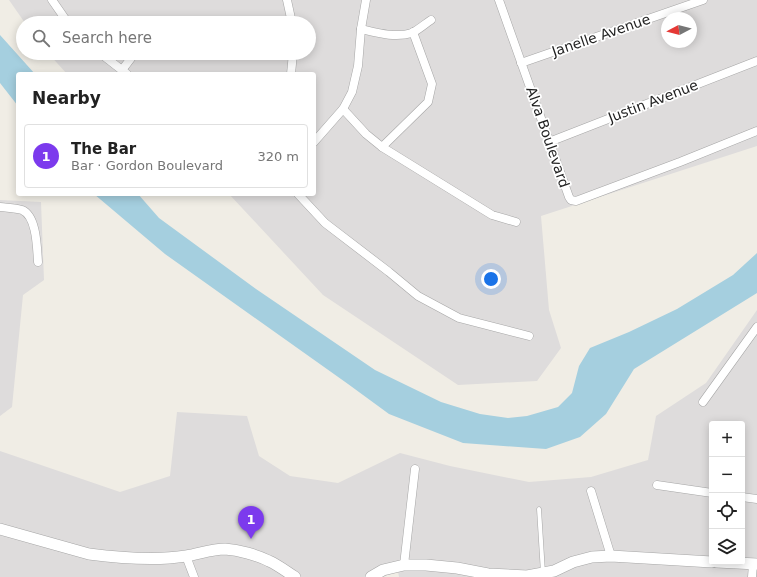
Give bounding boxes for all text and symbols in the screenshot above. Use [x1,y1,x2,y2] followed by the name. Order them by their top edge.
[549,11,652,60] street label: Janelle Avenue
[661,12,697,48] north arrow
[16,16,316,60] search box
[30,27,52,49] icon: search
[62,29,152,47] text: Search here
[605,77,700,126] street label: Justin Avenue
[523,84,573,190] street label: Alva Boulevard
[32,88,101,108] text: Nearby
[71,140,136,158] text: The Bar
[41,149,51,164] text: 1
[257,149,299,164] text: 320 m
[71,158,223,173] text: Bar · Gordon Boulevard
[481,269,501,289] your location
[709,421,745,565] map controls
[709,421,745,457] button: +
[709,457,745,493] button: −
[709,493,745,529] button: locate
[238,506,264,539] pin: 1
[709,529,745,565] button: layers

